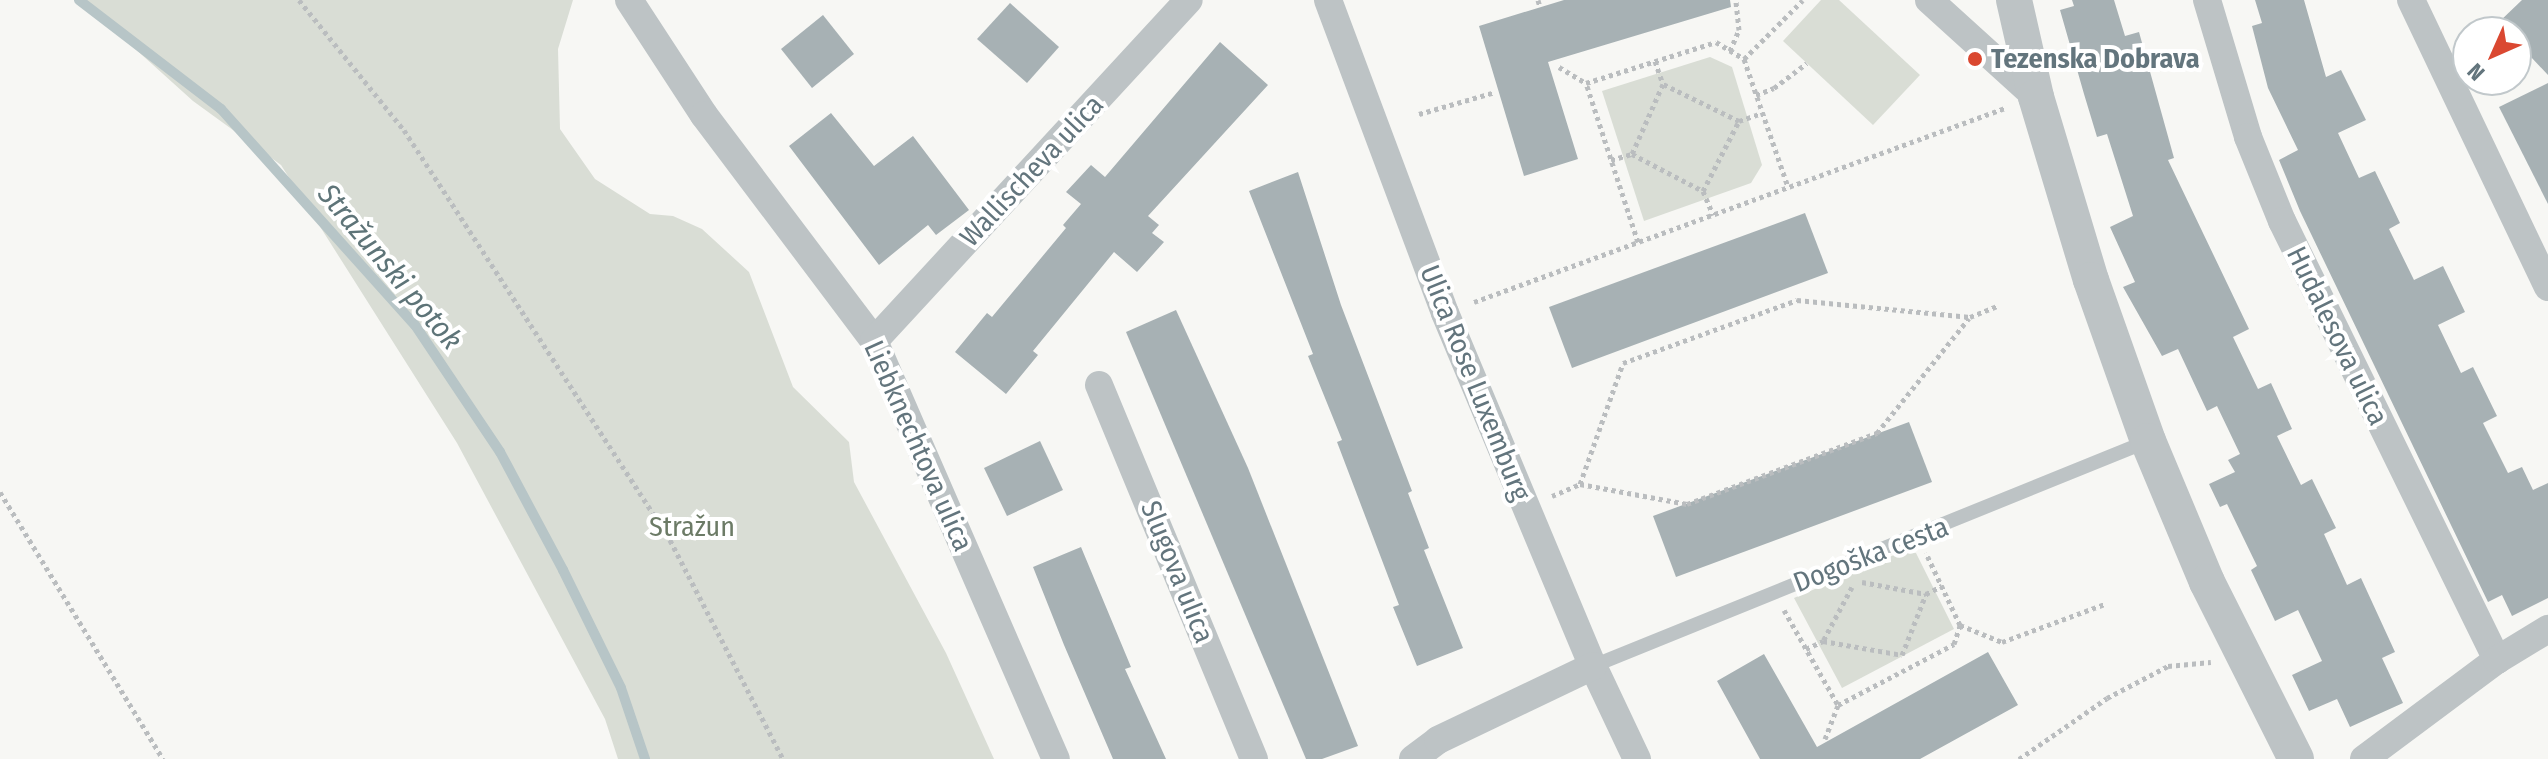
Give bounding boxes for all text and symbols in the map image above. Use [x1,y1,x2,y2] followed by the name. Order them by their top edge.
[2452,16,2532,96] north arrow
[1991,42,2200,76] place label: Tezenska Dobrava
[1966,50,1984,68] marker: Tezenska Dobrava
[2462,58,2490,86] text: N
[953,88,1111,254] street label: Wallischeva ulica
[310,177,470,357] water label: Stražunski potok
[2279,241,2395,431] street label: Hudalesova ulica
[1412,260,1538,506] street label: Ulica Rose Luxemburg
[857,336,979,556] street label: Liebknechtova ulica
[1133,496,1221,648] street label: Slugova ulica
[649,510,735,544] park label: Stražun
[1789,510,1953,600] street label: Dogoška cesta

